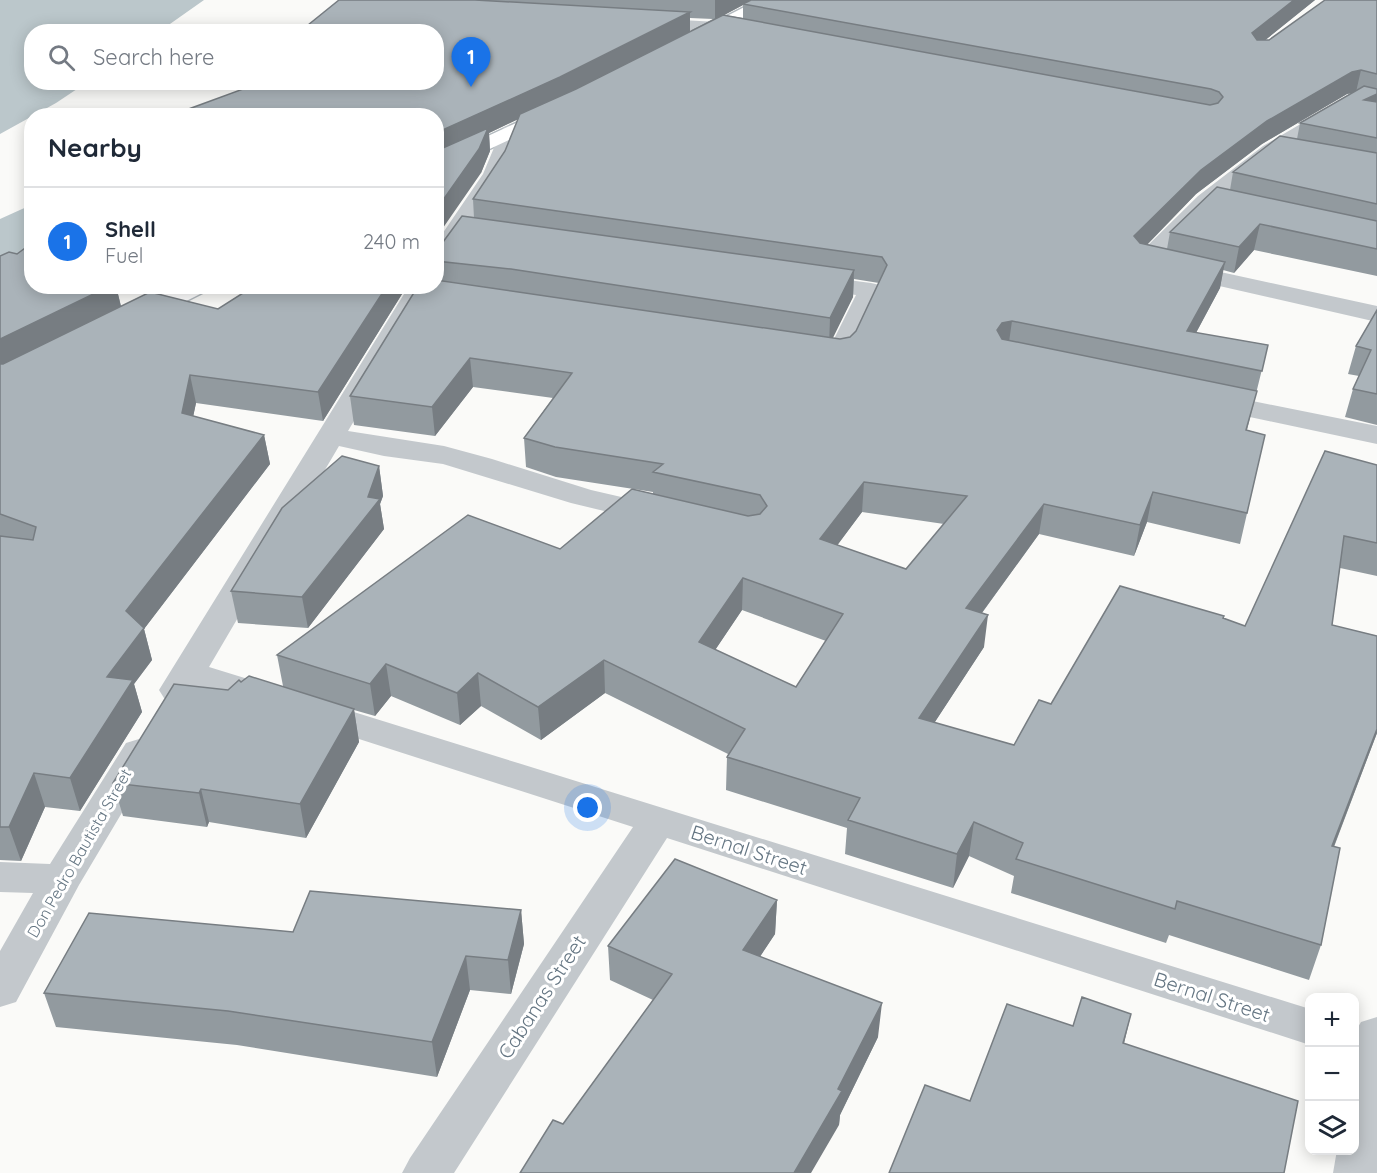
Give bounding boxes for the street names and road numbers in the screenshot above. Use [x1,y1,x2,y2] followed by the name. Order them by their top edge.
[22,765,136,941] street label: Don Pedro Bautista Street
[688,819,810,880] street label: Bernal Street
[492,930,591,1063] street label: Cabanas Street
[1151,966,1273,1027] street label: Bernal Street

